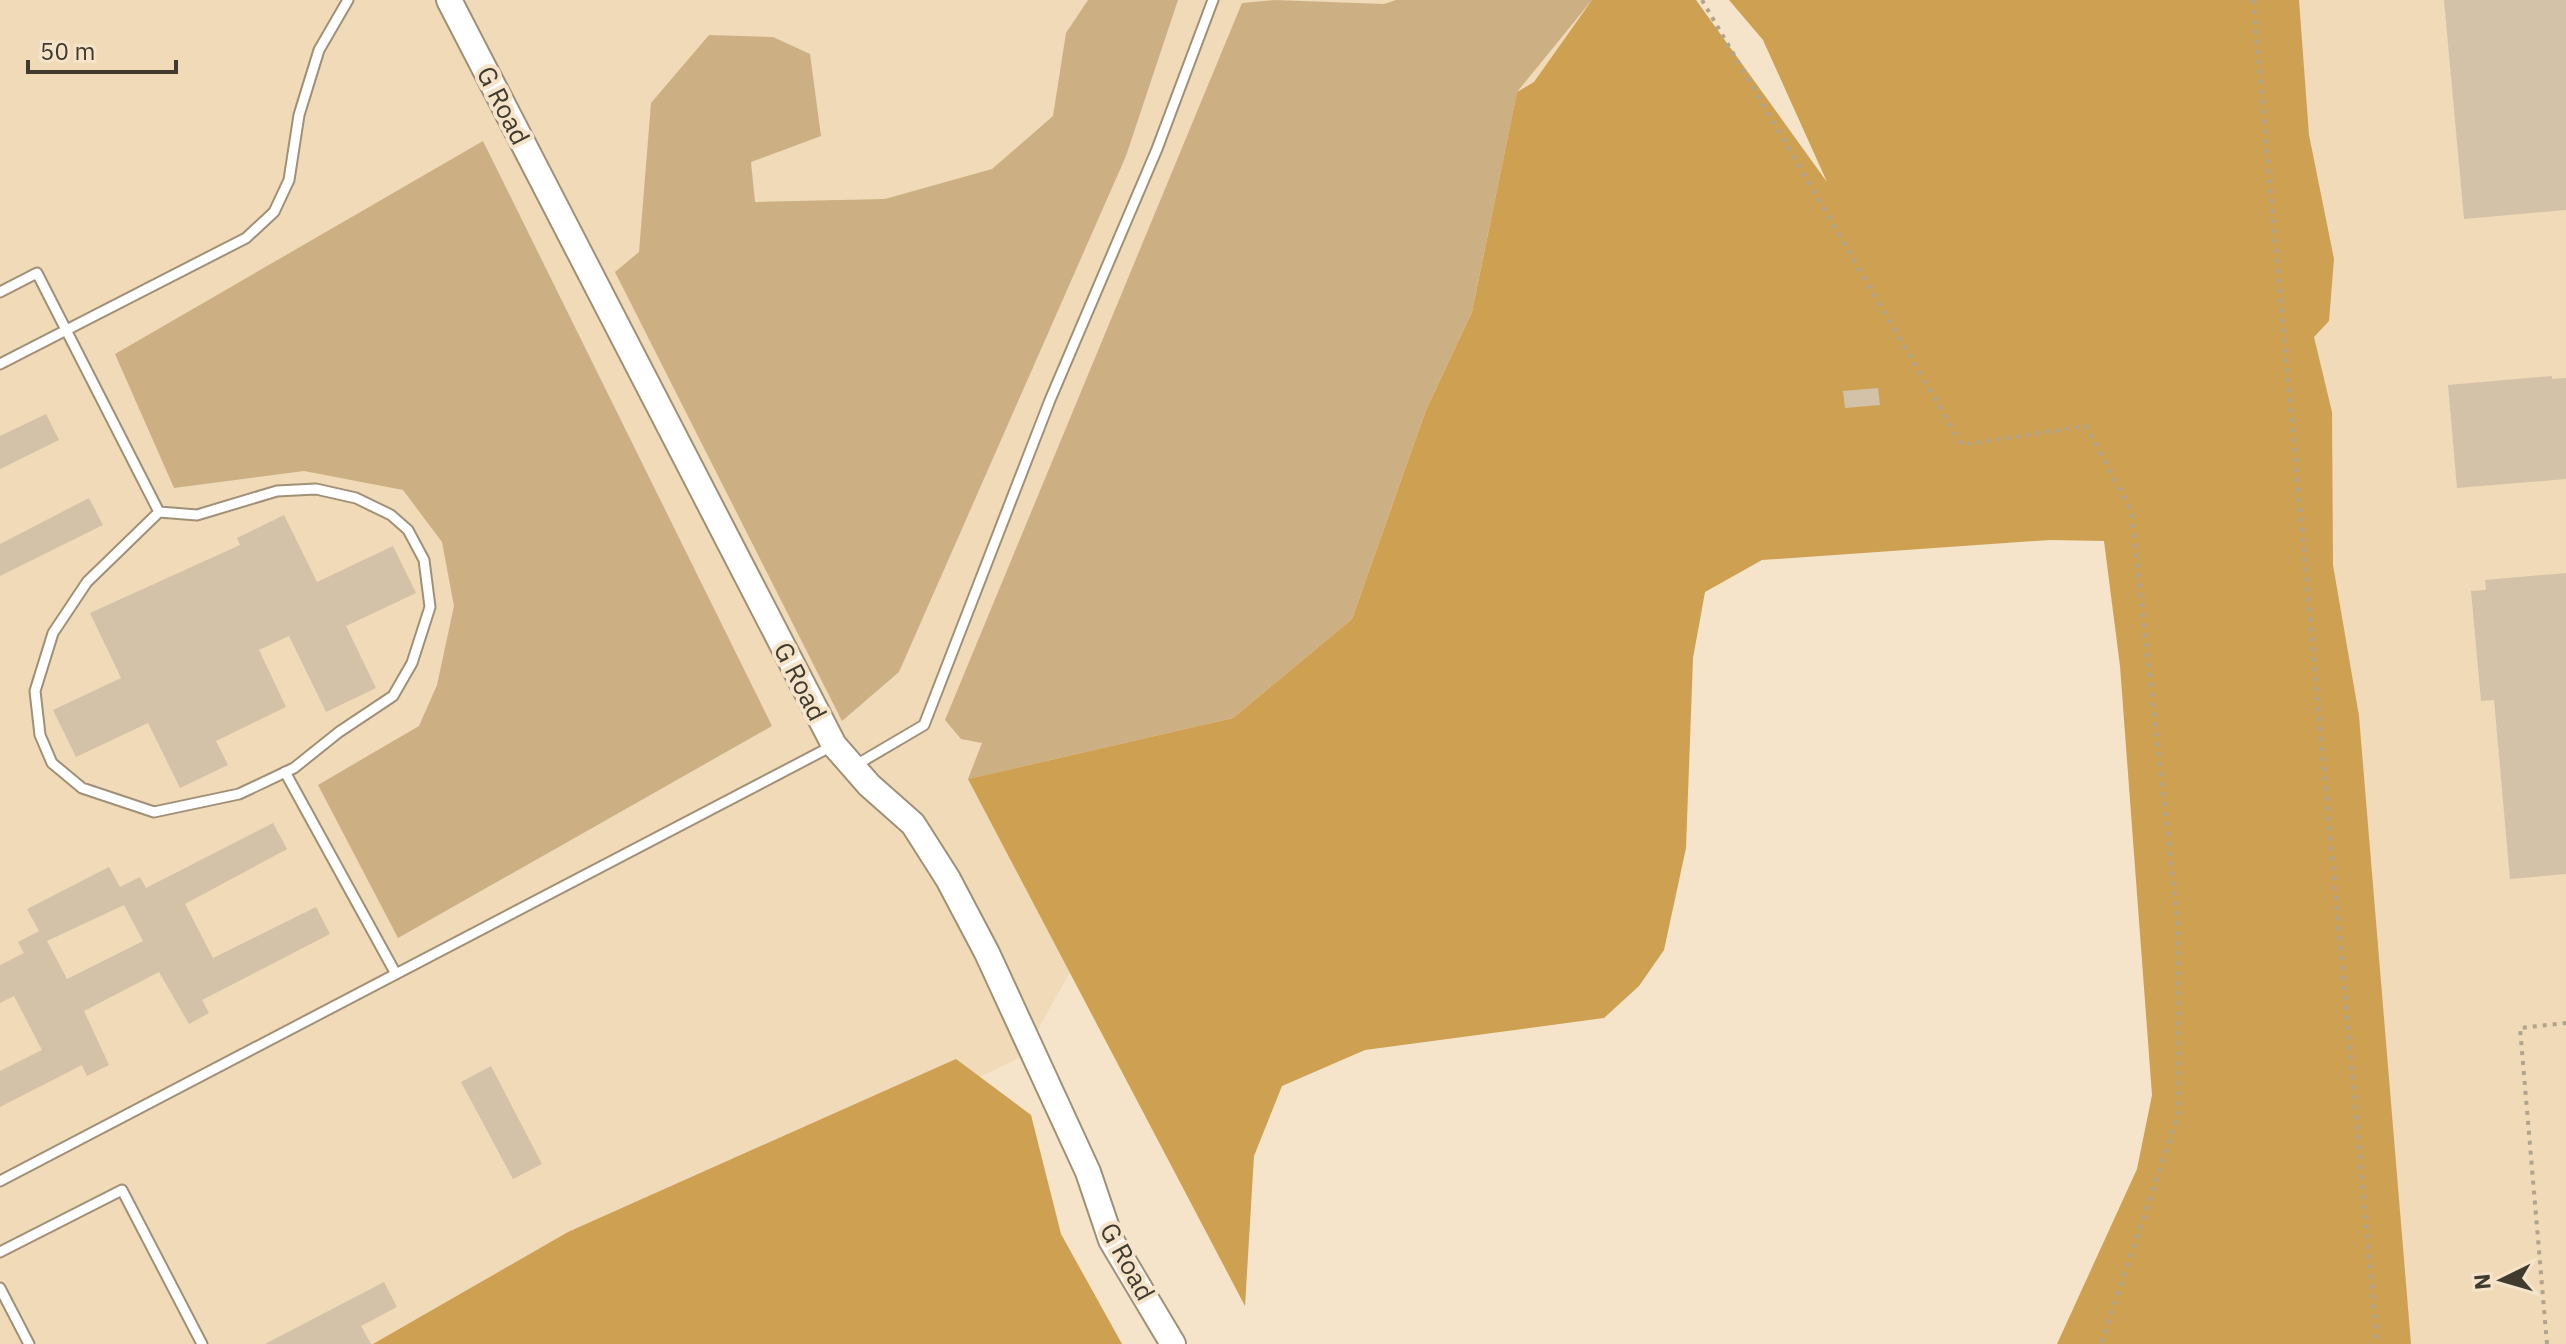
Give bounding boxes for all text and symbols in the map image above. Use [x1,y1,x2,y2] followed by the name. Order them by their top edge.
[28,24,176,74] scale bar
[40,35,95,67] text: 50 m
[470,60,538,150] street label: G Road
[767,636,835,726] street label: G Road
[1093,1216,1163,1306] street label: G Road
[2462,1240,2542,1320] north arrow
[2466,1273,2497,1291] text: N

